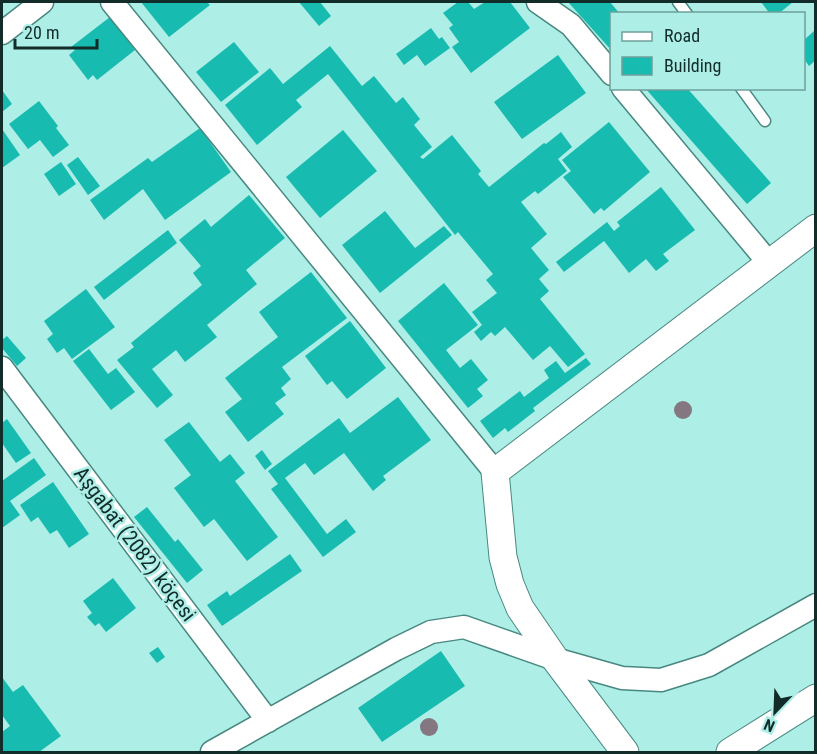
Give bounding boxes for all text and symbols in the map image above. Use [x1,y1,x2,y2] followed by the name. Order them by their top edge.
[15,12,98,50] scale bar
[610,12,805,90] legend
[24,22,59,43] text: 20 m
[664,25,700,46] text: Road
[664,55,721,76] text: Building
[69,462,201,626] street label: Aşgabat (2082) köçesi
[745,682,805,742] north arrow
[761,715,778,736] text: N

